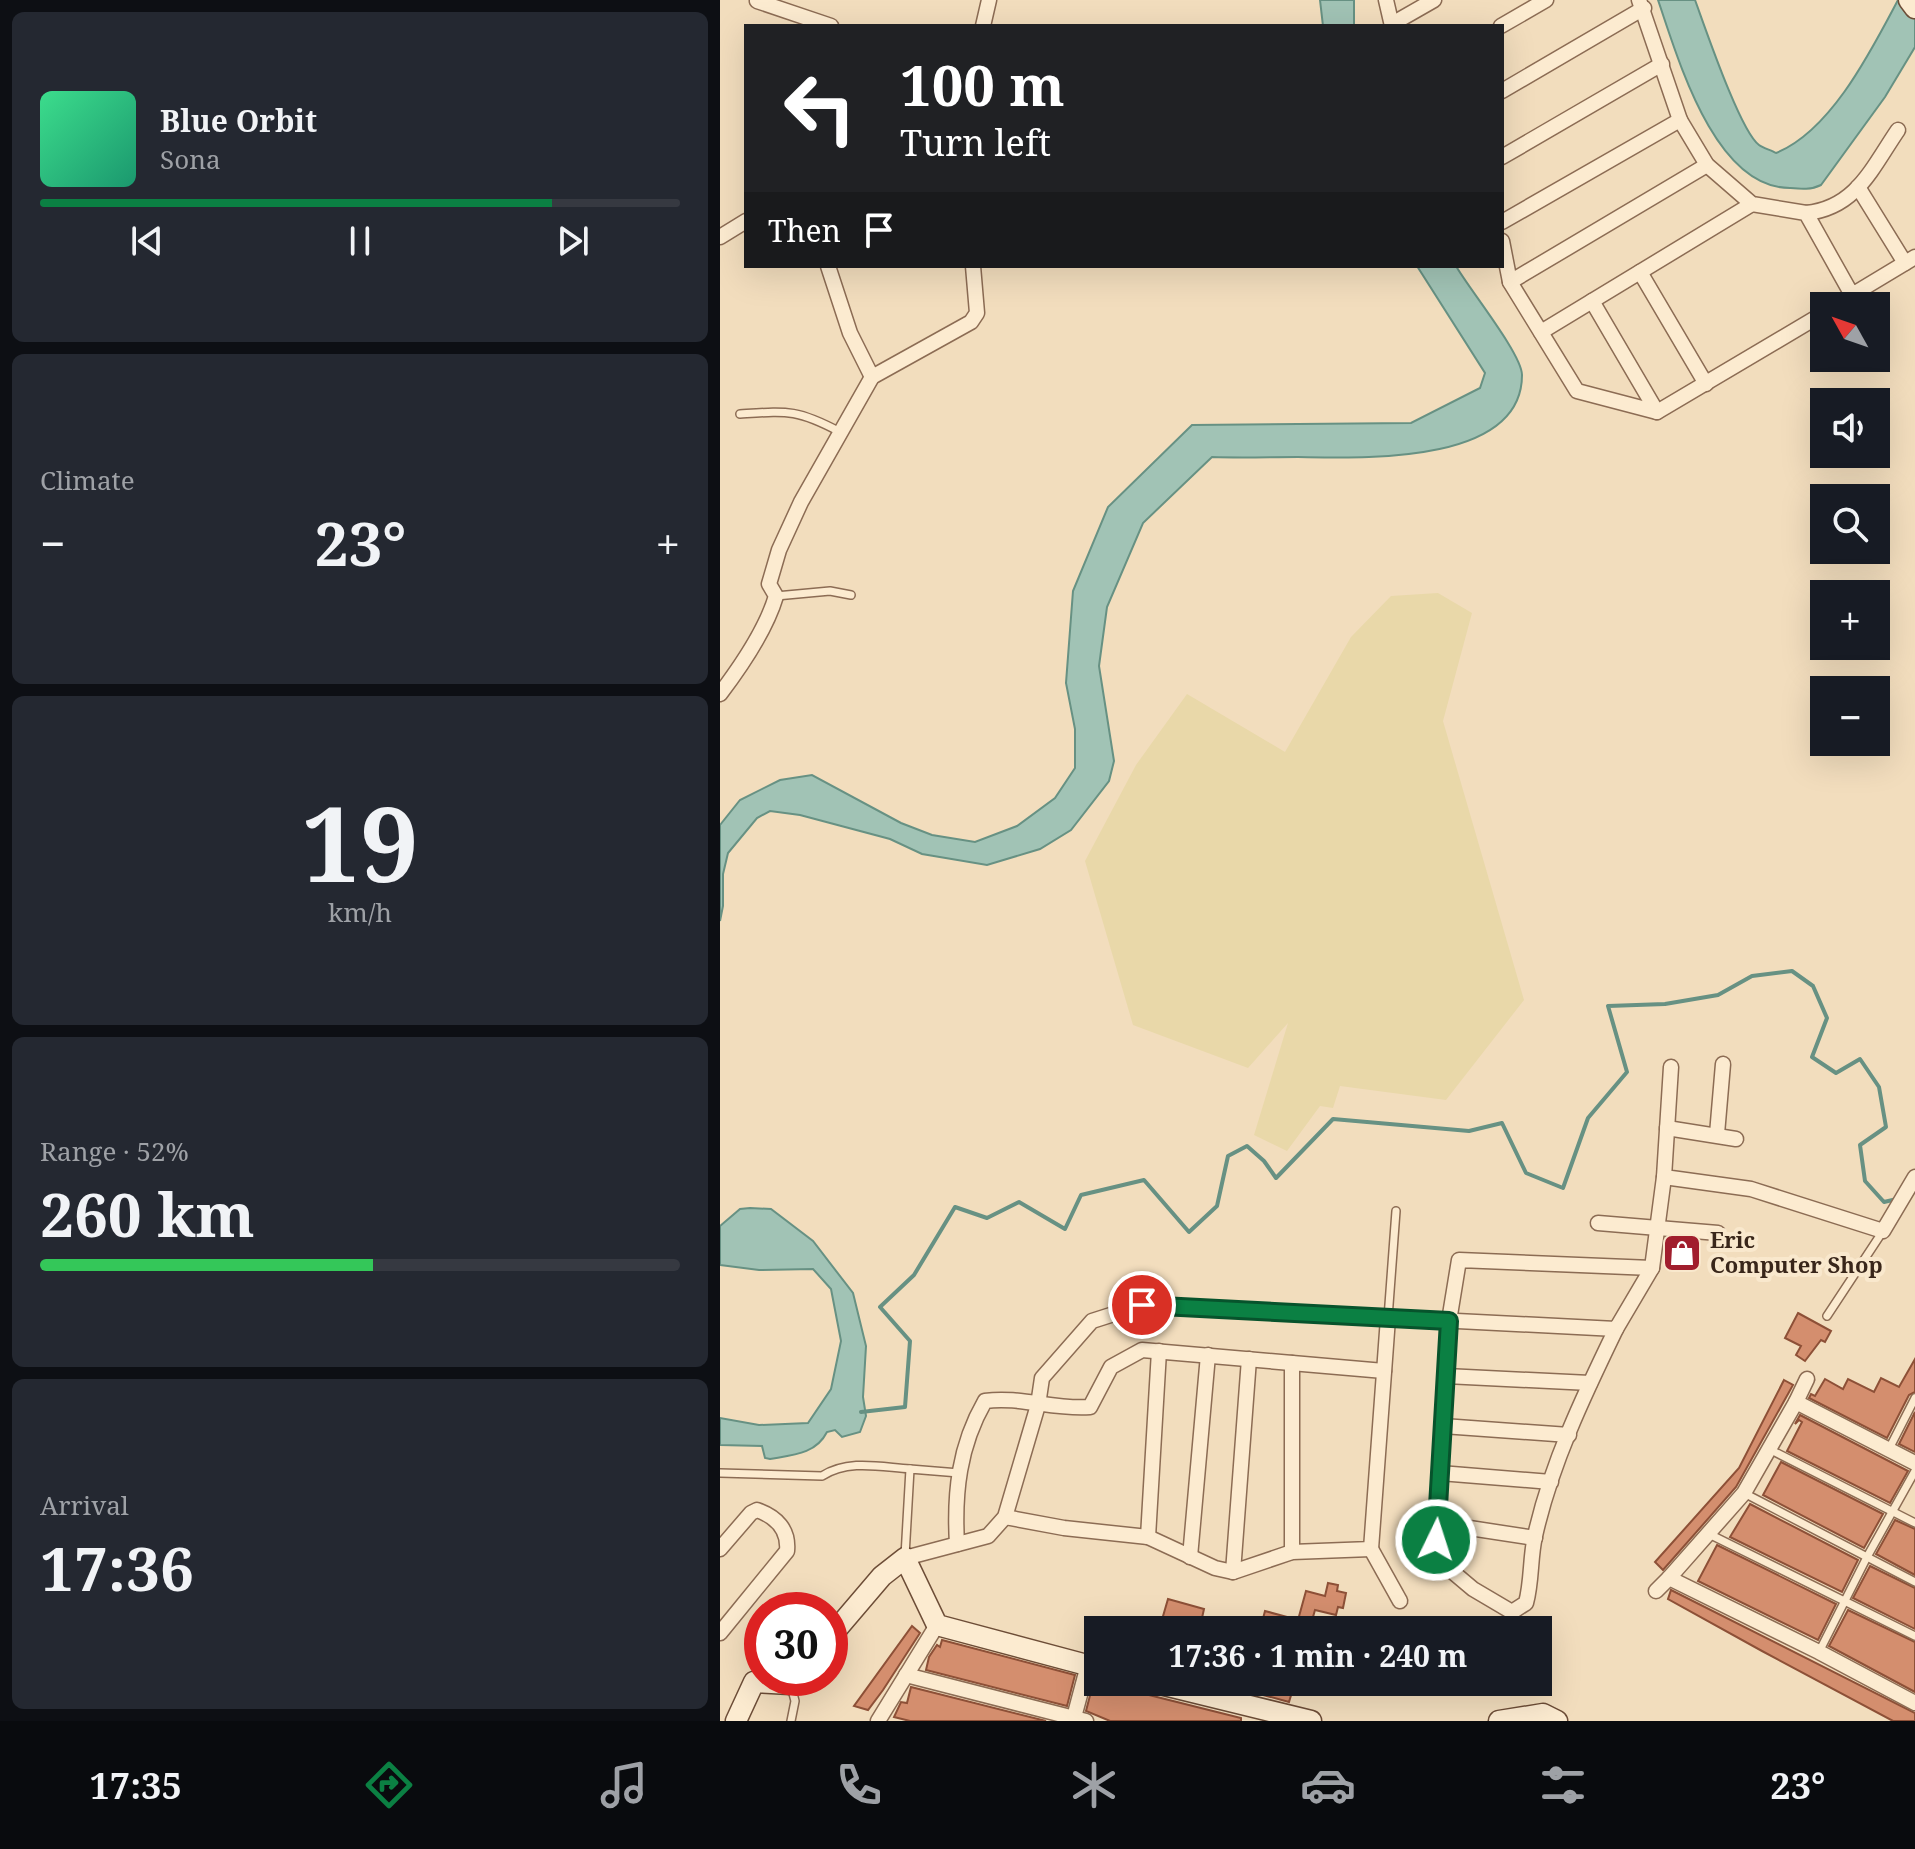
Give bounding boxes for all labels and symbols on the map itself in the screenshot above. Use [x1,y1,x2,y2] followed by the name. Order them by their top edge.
[1810,292,1890,372] north arrow
[1710,1224,1883,1279] place label: Eric Computer Shop
[1661,1232,1703,1274] shop icon: Eric Computer Shop
[1108,1271,1176,1339] pin
[1394,1498,1478,1582] position arrow
[744,1592,848,1696] speed limit sign: 30

